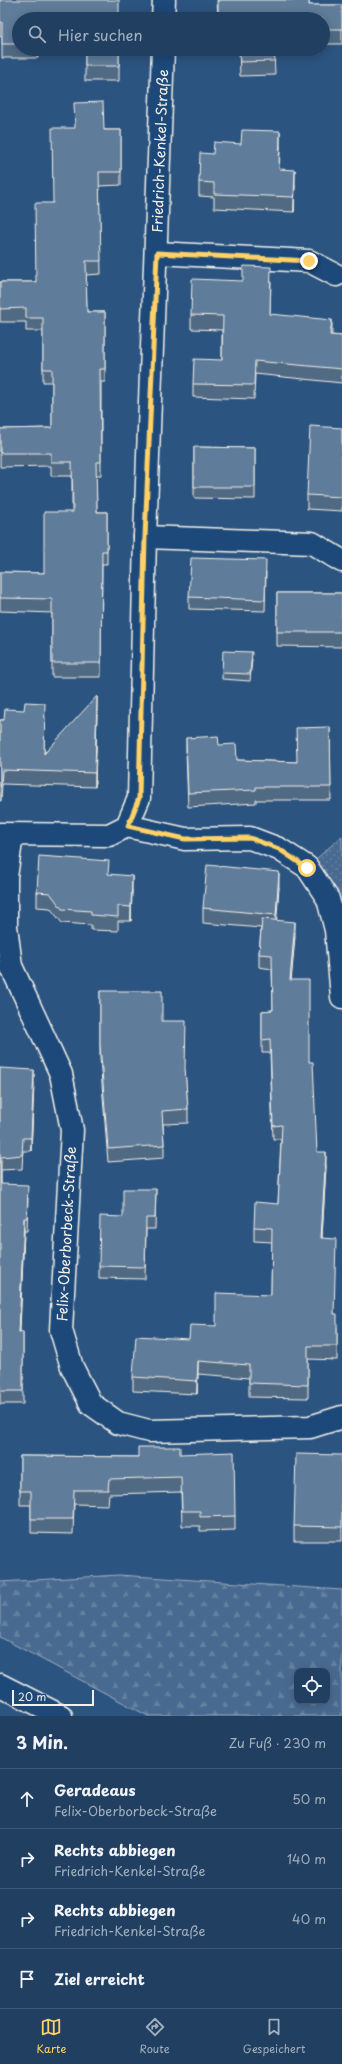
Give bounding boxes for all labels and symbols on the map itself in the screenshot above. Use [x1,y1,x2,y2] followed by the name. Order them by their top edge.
[146,69,173,233] street label: Friedrich-Kenkel-Straße
[300,252,318,270] route end
[298,859,316,877] route start
[51,1146,81,1322] street label: Felix-Oberborbeck-Straße
[12,1688,94,1707] scale bar

